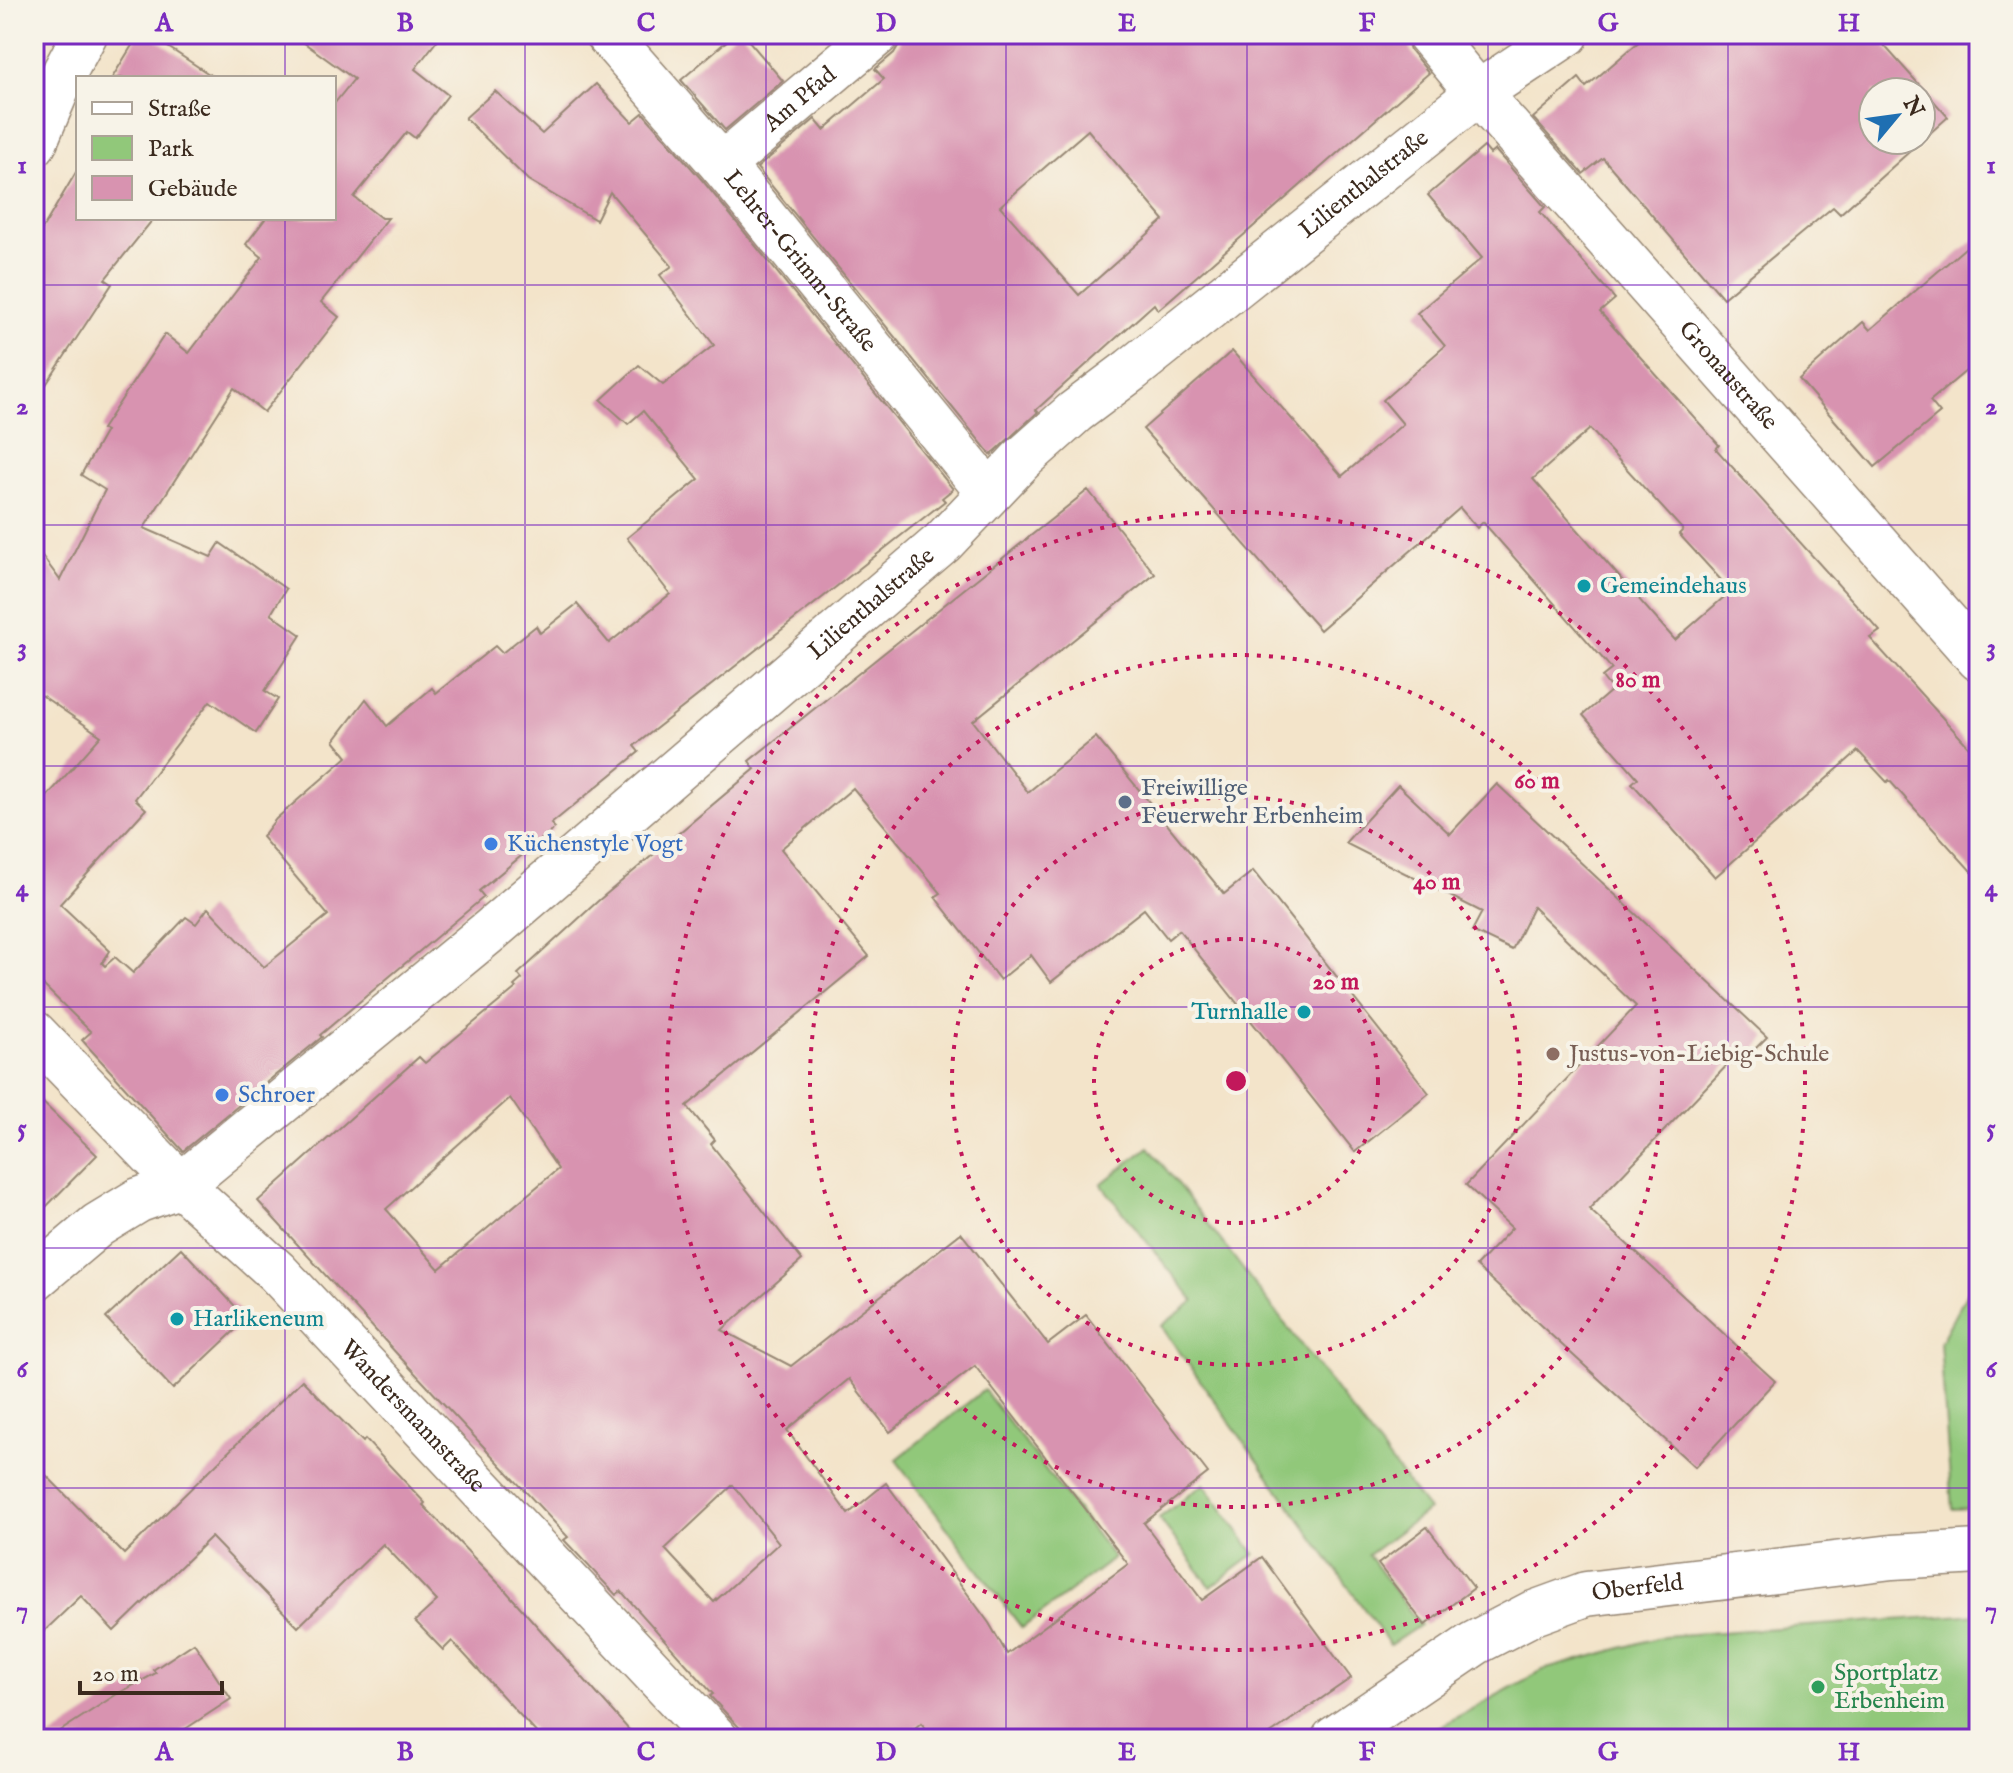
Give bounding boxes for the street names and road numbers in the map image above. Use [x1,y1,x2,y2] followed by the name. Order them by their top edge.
[756,60,843,139] street label: Am Pfad
[1293,123,1435,245] street label: Lilienthalstraße
[717,163,884,359] street label: Lehrer-Grimm-Straße
[1672,314,1785,437] street label: Gronaustraße
[802,541,941,667] street label: Lilienthalstraße
[333,1333,492,1500] street label: Wandersmannstraße
[1590,1567,1685,1609] street label: Oberfeld

